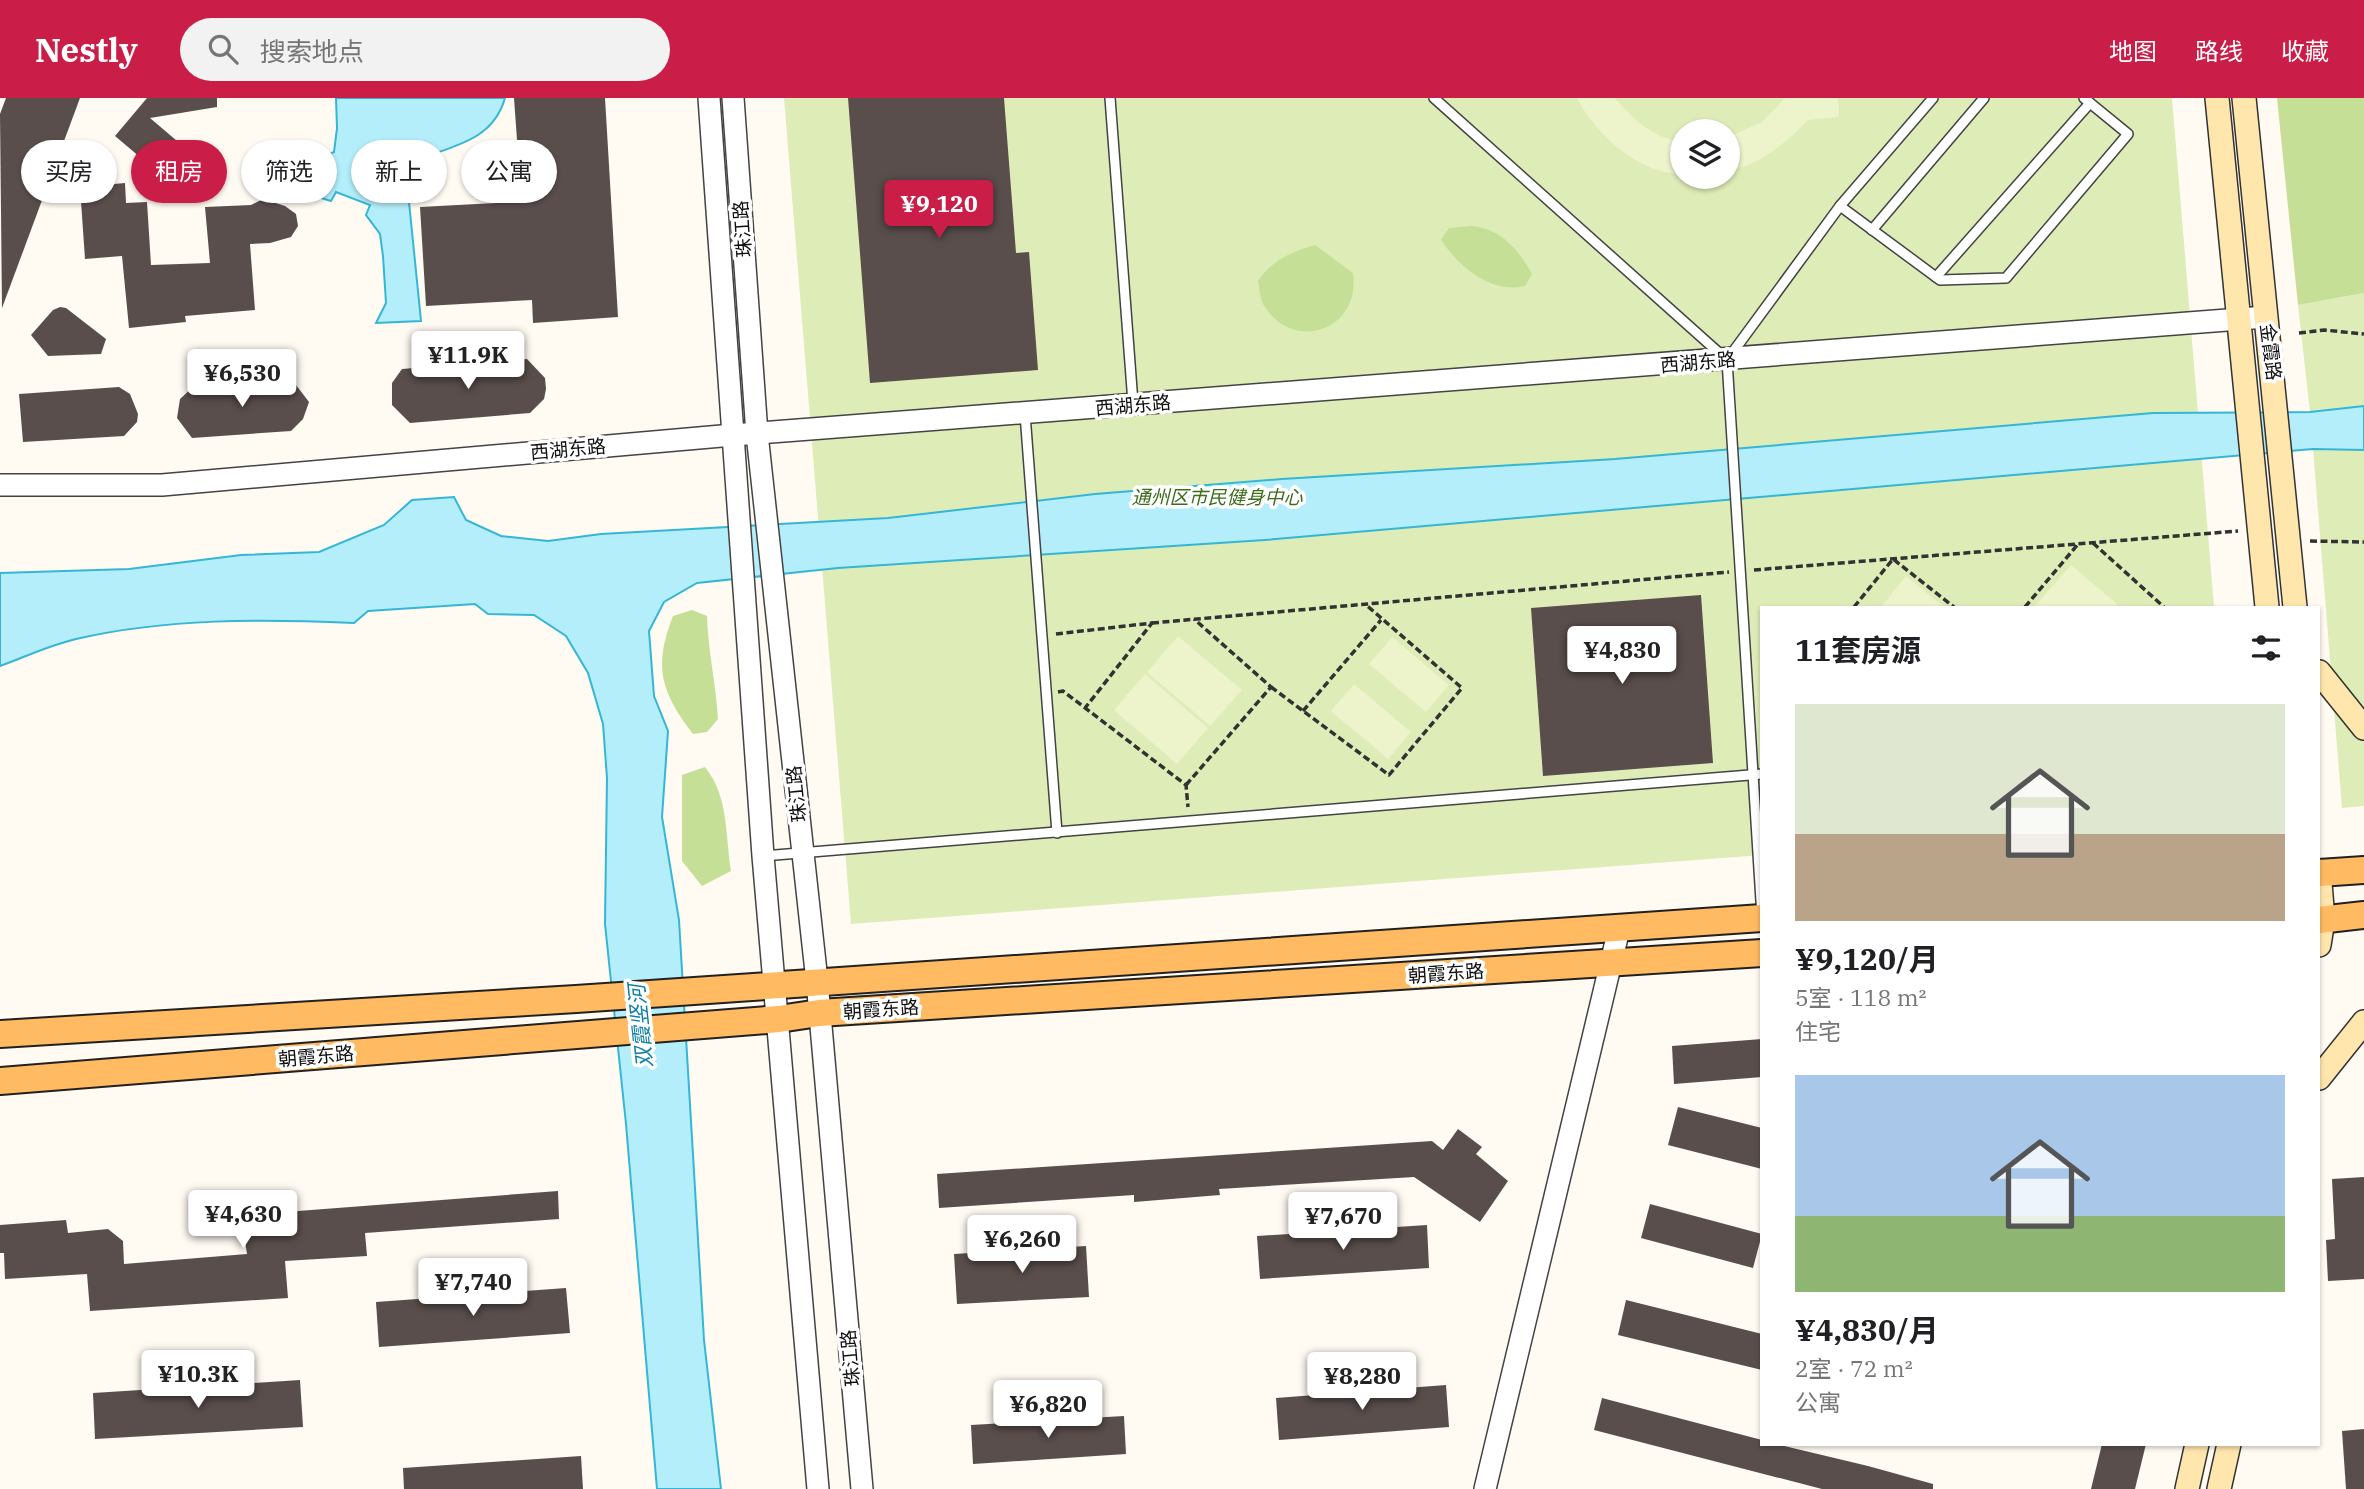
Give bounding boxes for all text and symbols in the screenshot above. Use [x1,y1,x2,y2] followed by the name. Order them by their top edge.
[180,18,670,81] search box
[35,28,138,71] text: Nestly
[204,30,242,68] icon: search
[260,34,364,68] text: 搜索地点
[2109,35,2157,67] text: 地图
[2195,35,2243,67] text: 路线
[2281,35,2329,67] text: 收藏
[1670,119,1740,189] map controls
[1670,119,1740,189] button: layers
[21,140,117,203] chip: 买房
[131,140,227,203] chip: 租房
[241,140,337,203] chip: 筛选
[351,140,447,203] chip: 新上
[461,140,557,203] chip: 公寓
[882,180,996,240] pin: ¥9,120
[900,188,978,218] text: ¥9,120
[728,200,756,258] street label: 珠江路
[2256,322,2286,382] street label: 金霞路
[411,331,525,391] pin: ¥11.9K
[427,339,509,369] text: ¥11.9K
[1659,347,1737,377] street label: 西湖东路
[185,350,299,409] pin: ¥6,530
[203,357,281,387] text: ¥6,530
[1094,390,1172,420] street label: 西湖东路
[529,434,607,464] street label: 西湖东路
[1131,485,1303,509] park label: 通州区市民健身中心
[1565,626,1679,686] pin: ¥4,830
[2247,629,2285,667] icon: filters
[1795,630,1921,669] text: 11套房源
[1583,634,1661,664] text: ¥4,830
[1977,750,2103,876] icon: home
[781,764,811,824] street label: 珠江路
[1795,939,1939,978] text: ¥9,120/月
[1407,958,1485,988] street label: 朝霞东路
[621,979,658,1069] water label: 双霞竖河
[1795,982,1927,1012] text: 5室 · 118 m²
[842,994,920,1024] street label: 朝霞东路
[1795,1016,1841,1046] text: 住宅
[277,1041,355,1071] street label: 朝霞东路
[1977,1121,2103,1247] icon: home
[186,1190,300,1250] pin: ¥4,630
[1286,1192,1400,1252] pin: ¥7,670
[204,1198,282,1228] text: ¥4,630
[1304,1200,1382,1230] text: ¥7,670
[965,1216,1079,1275] pin: ¥6,260
[983,1223,1061,1253] text: ¥6,260
[416,1258,530,1318] pin: ¥7,740
[434,1266,512,1296] text: ¥7,740
[1795,1310,1939,1349] text: ¥4,830/月
[836,1329,864,1387] street label: 珠江路
[141,1350,255,1410] pin: ¥10.3K
[1305,1352,1419,1412] pin: ¥8,280
[1795,1353,1913,1383] text: 2室 · 72 m²
[157,1358,239,1388] text: ¥10.3K
[1323,1360,1401,1390] text: ¥8,280
[991,1380,1105,1440] pin: ¥6,820
[1795,1387,1841,1417] text: 公寓
[1009,1388,1087,1418] text: ¥6,820

